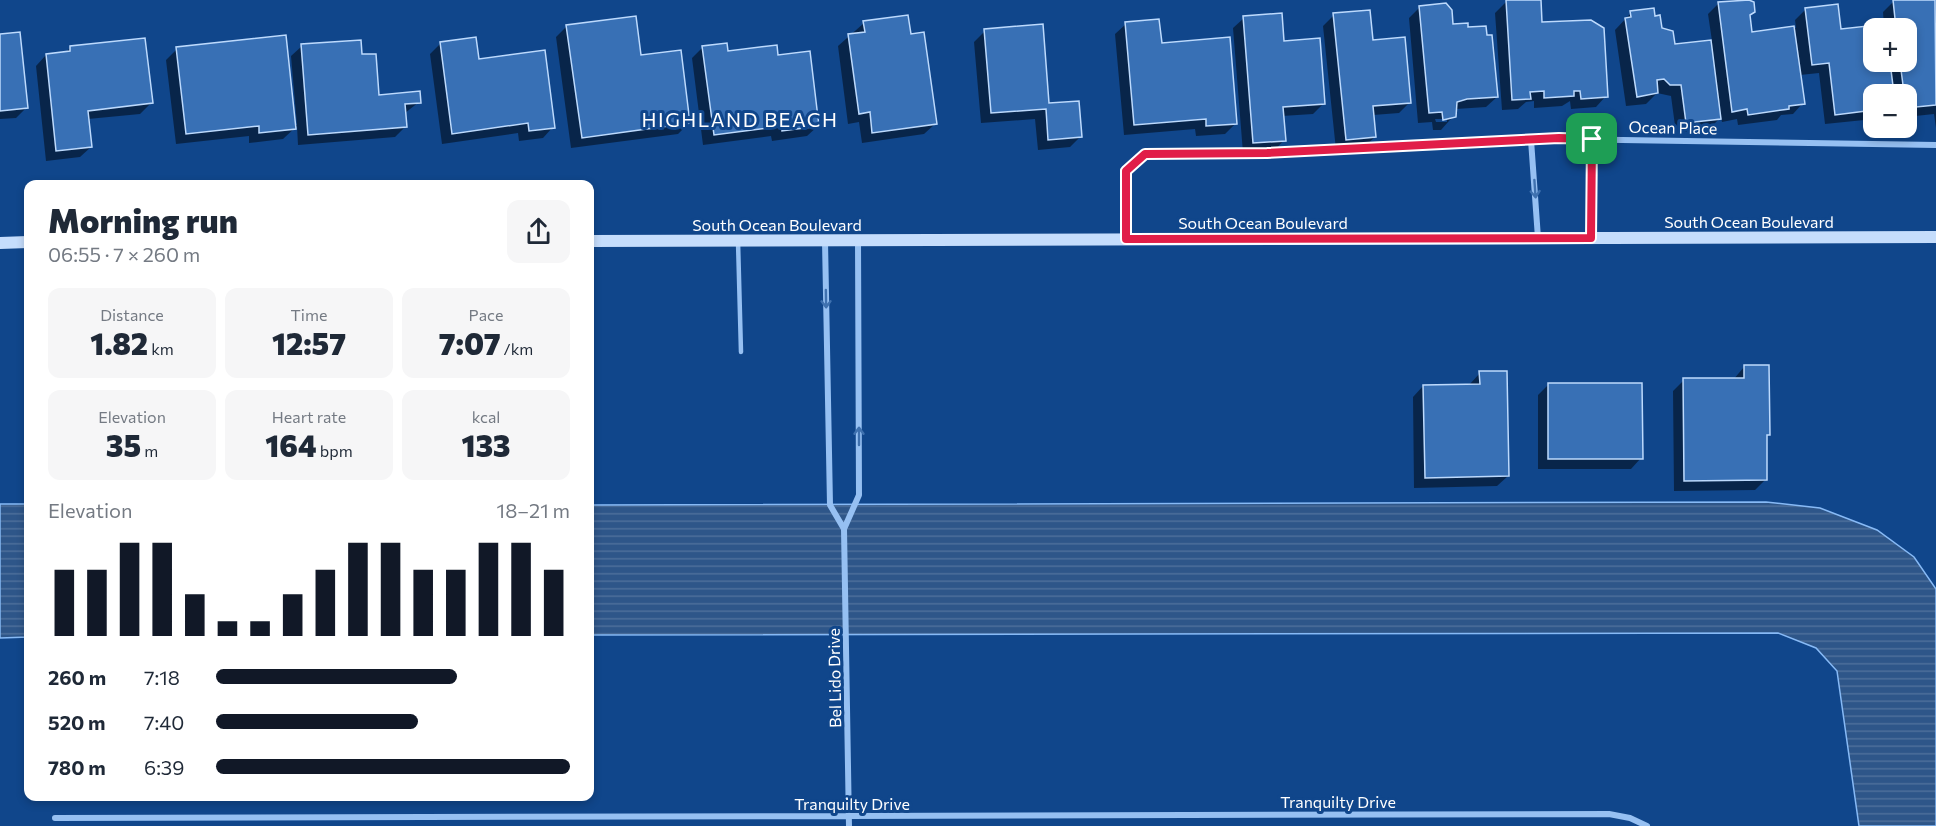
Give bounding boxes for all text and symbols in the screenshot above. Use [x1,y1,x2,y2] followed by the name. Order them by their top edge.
[1863,18,1917,138] map controls
[1863,18,1917,72] button: +
[1863,84,1917,138] button: −
[642,107,838,131] district label: HIGHLAND BEACH
[1566,113,1617,164] pin
[1628,117,1718,137] street label: Ocean Place
[1575,122,1608,155] icon: arrive
[1529,179,1540,198] one-way arrow
[48,199,238,240] text: Morning run
[507,200,570,263] button: share
[1664,212,1834,231] street label: South Ocean Boulevard
[1178,213,1348,232] street label: South Ocean Boulevard
[692,215,862,234] street label: South Ocean Boulevard
[48,242,200,266] text: 06:55 · 7 × 260 m
[821,289,832,309] one-way arrow
[100,305,164,324] text: Distance
[291,305,327,324] text: Time
[469,305,503,324] text: Pace
[90,324,148,361] text: 1.82
[272,324,346,361] text: 12:57
[439,324,501,361] text: 7:07
[148,339,174,358] text: km
[501,339,533,358] text: /km
[98,407,166,426] text: Elevation
[272,407,346,426] text: Heart rate
[472,407,500,426] text: kcal
[106,426,141,463] text: 35
[265,426,317,463] text: 164
[461,426,511,463] text: 133
[853,427,865,447] one-way arrow
[141,441,158,460] text: m
[317,441,353,460] text: bpm
[48,498,133,522] text: Elevation
[497,498,570,522] text: 18–21 m
[824,628,844,728] street label: Bel Lido Drive
[48,665,106,689] text: 260 m
[144,665,180,689] text: 7:18
[48,710,105,734] text: 520 m
[144,710,184,734] text: 7:40
[48,755,106,779] text: 780 m
[144,755,184,779] text: 6:39
[1280,792,1396,811] street label: Tranquilty Drive
[794,794,910,813] street label: Tranquilty Drive

